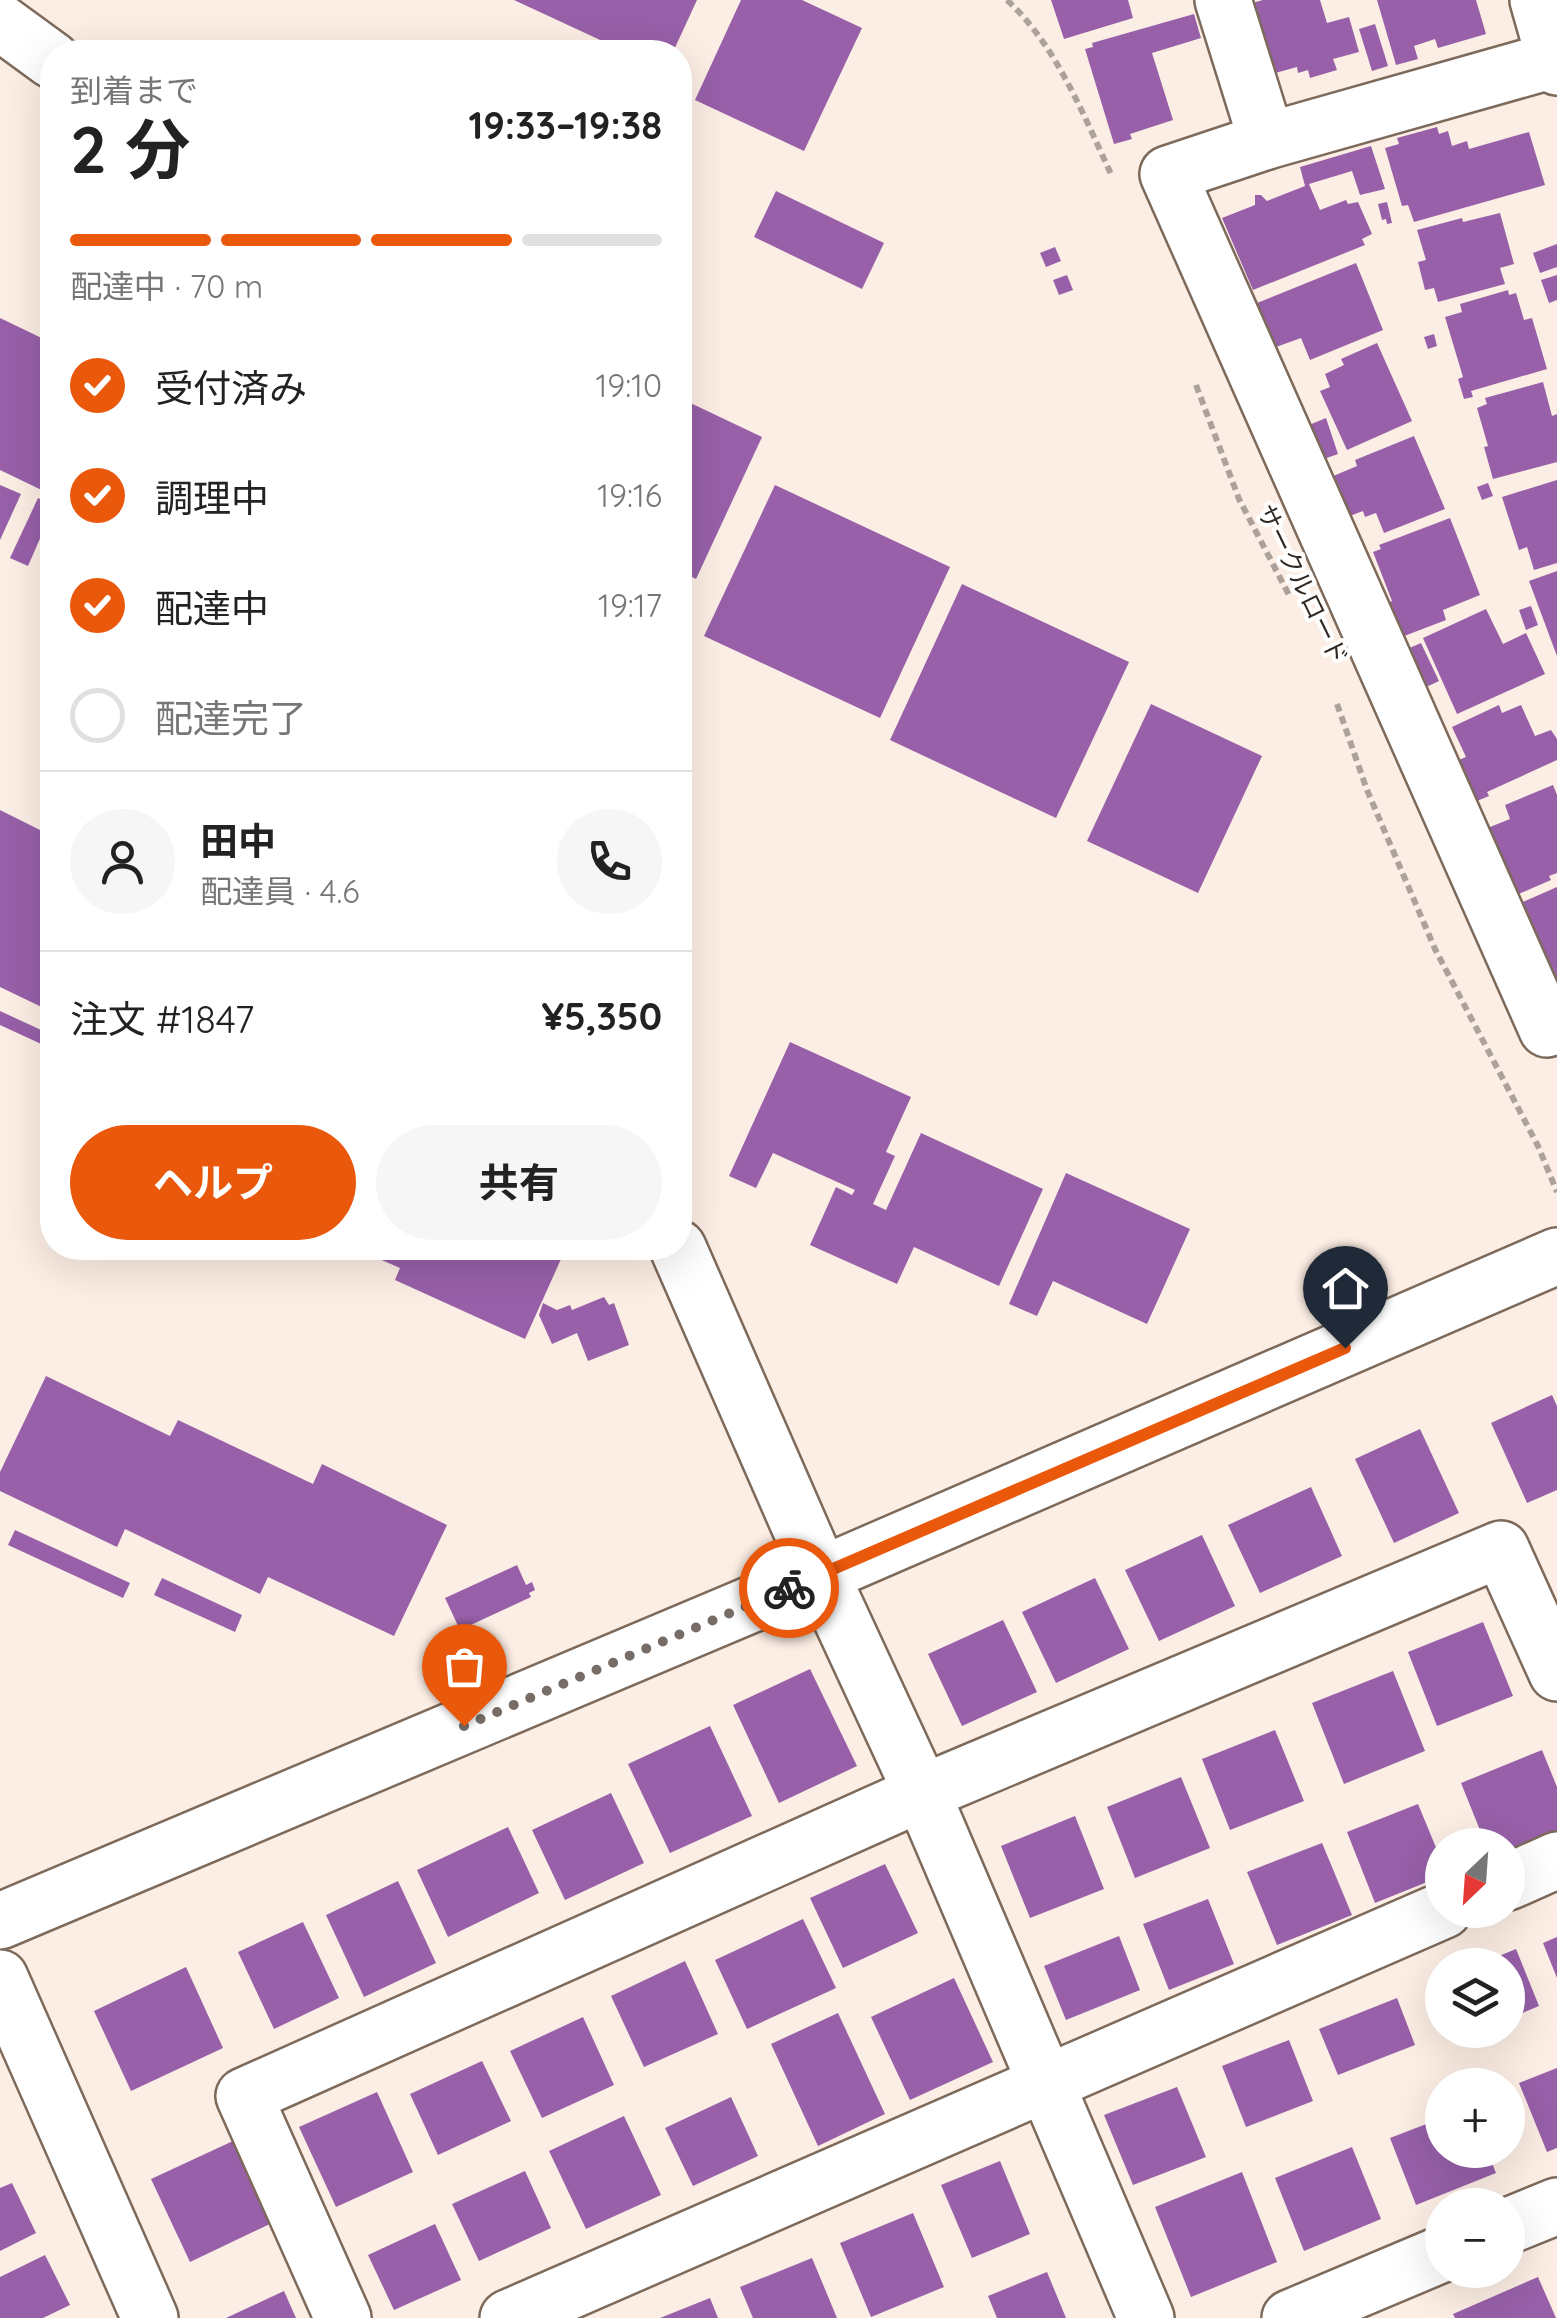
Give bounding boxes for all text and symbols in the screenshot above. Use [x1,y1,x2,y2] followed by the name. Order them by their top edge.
[70,70,198,110] text: 到着まで
[468,101,662,149] text: 19:33–19:38
[70,108,190,189] text: 2 分
[70,266,263,306] text: 配達中 · 70 m
[70,358,125,413] icon: check
[155,364,307,412] text: 受付済み
[595,365,662,405] text: 19:10
[70,468,125,523] icon: check
[155,474,269,522] text: 調理中
[597,475,662,515] text: 19:16
[1251,499,1355,669] street label: サークルロード
[70,578,125,633] icon: check
[155,584,269,632] text: 配達中
[598,585,662,625] text: 19:17
[155,694,307,742] text: 配達完了
[70,809,175,914] button: person
[557,809,662,914] button: phone
[200,817,276,865] text: 田中
[200,871,360,911] text: 配達員 · 4.6
[541,992,662,1040] text: ¥5,350
[70,995,254,1043] text: 注文 #1847
[70,1125,356,1240] button: ヘルプ
[376,1125,662,1240] button: 共有
[1303,1246,1388,1349] pin
[1318,1261,1373,1316] icon: home
[739,1538,839,1638] courier
[762,1561,817,1616] icon: bike
[422,1624,507,1727] pin
[437,1639,492,1694] icon: bag
[1425,1828,1525,1928] north arrow
[1425,1828,1525,2288] map controls
[1425,1948,1525,2048] button: layers
[1425,2068,1525,2168] button: +
[1425,2188,1525,2288] button: −

